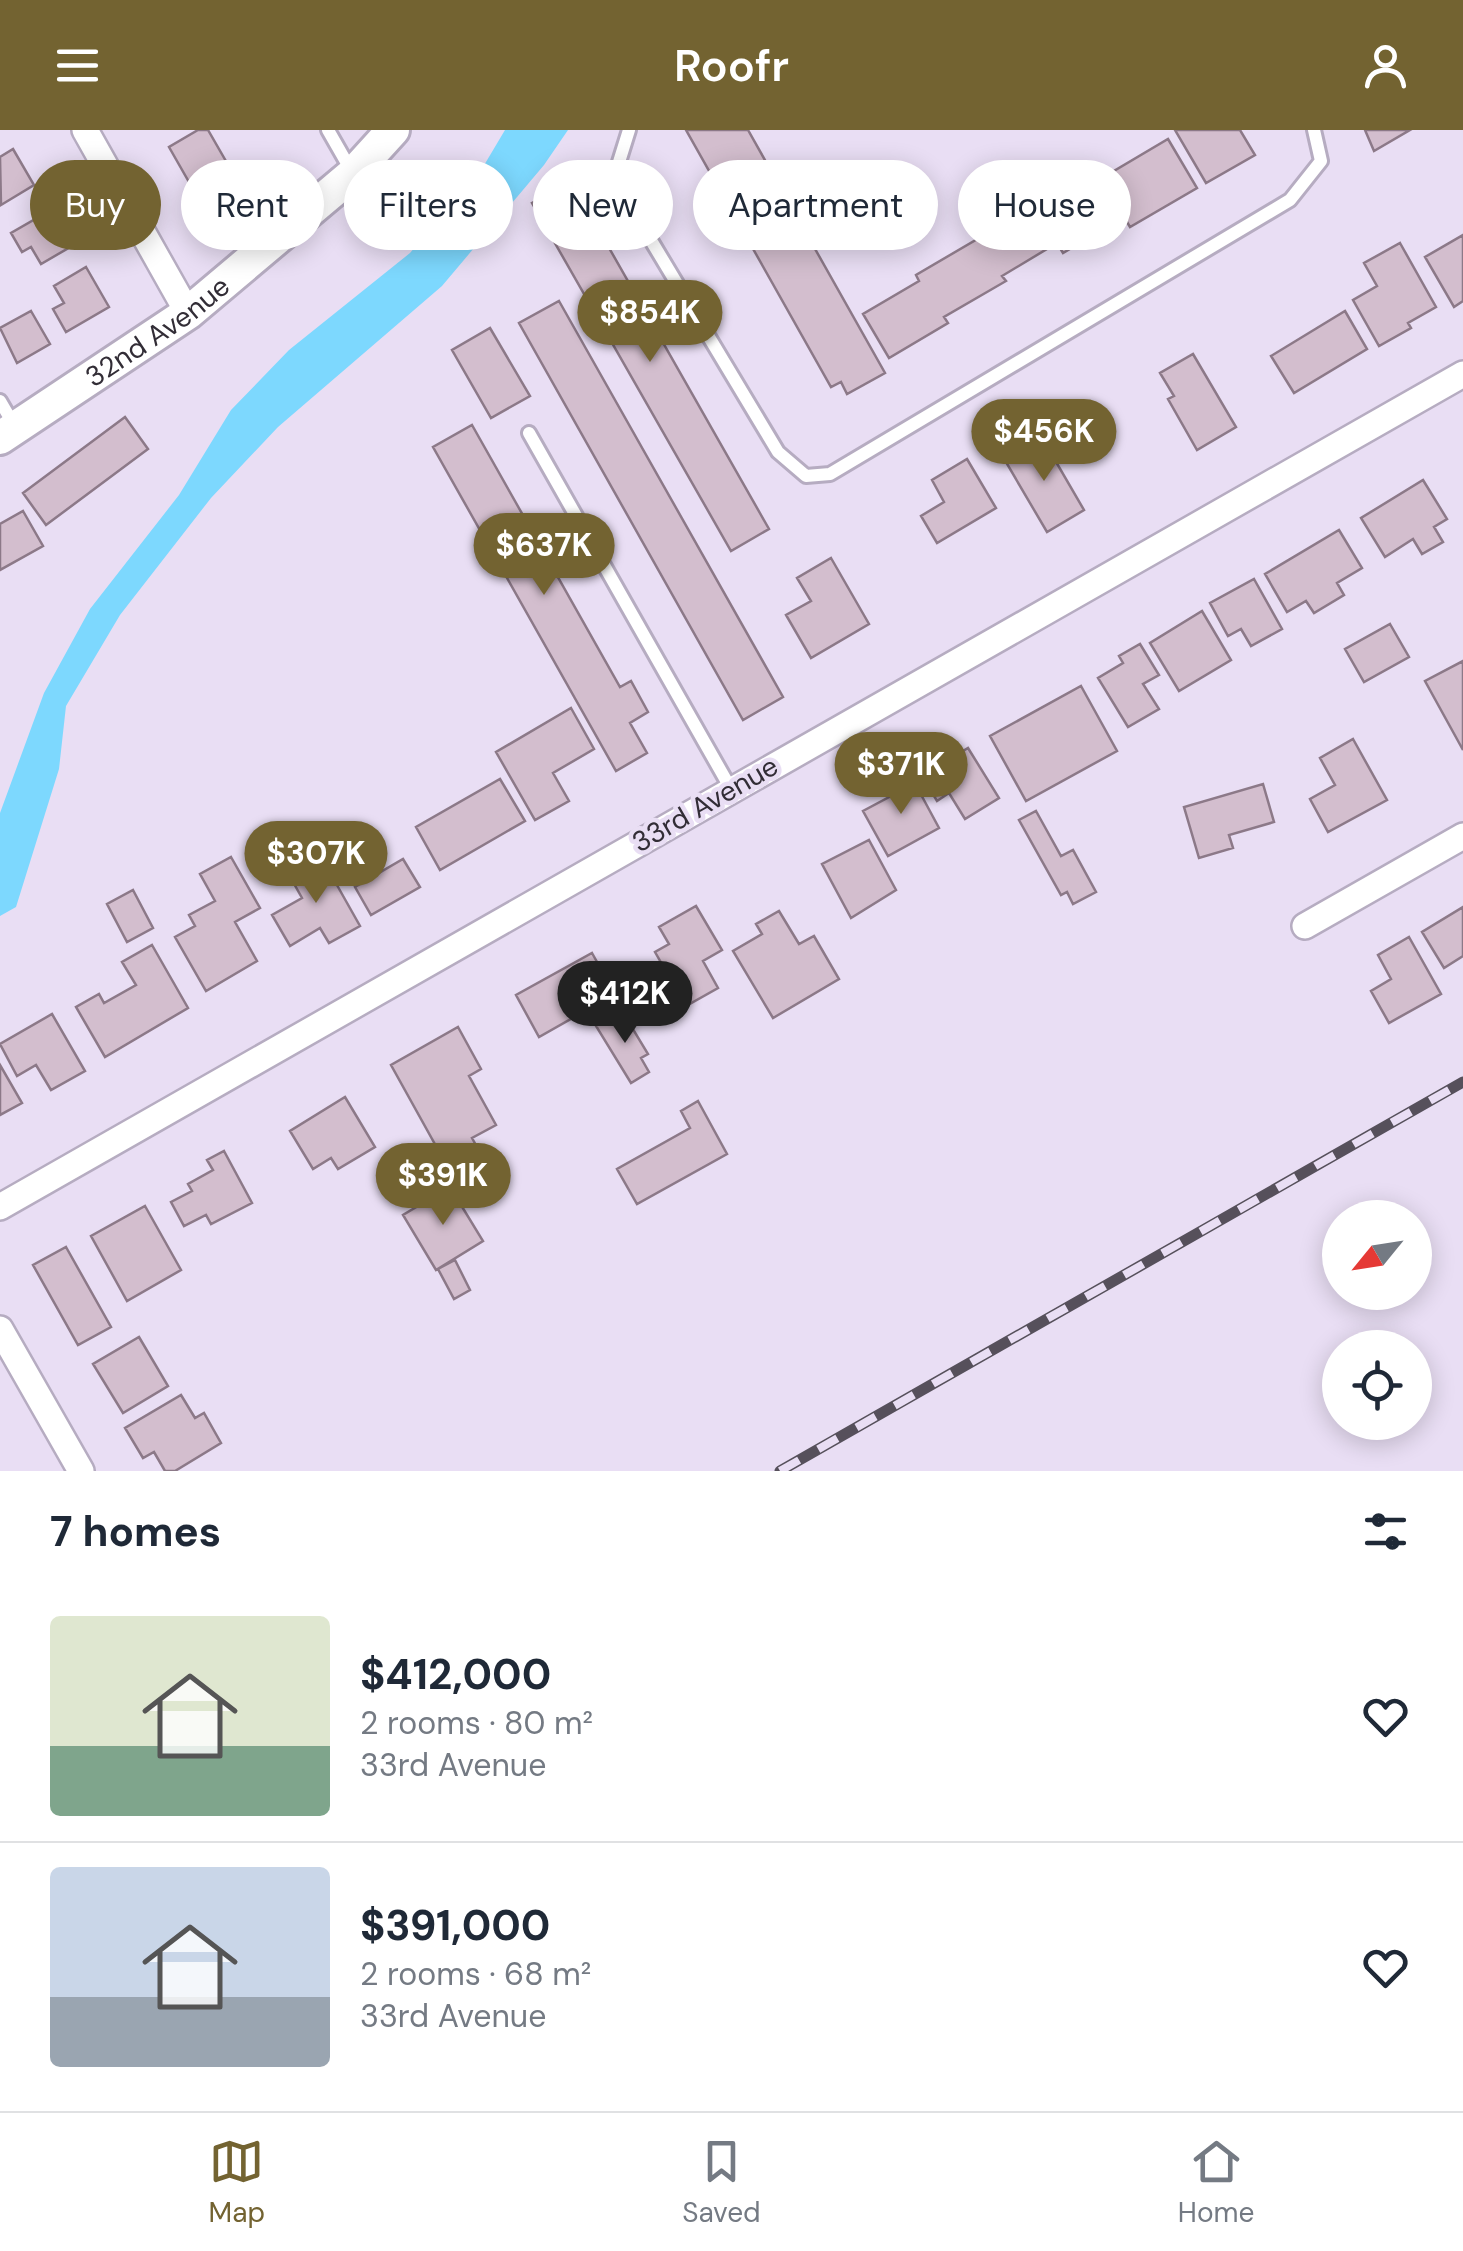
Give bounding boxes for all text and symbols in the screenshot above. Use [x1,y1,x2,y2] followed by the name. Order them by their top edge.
[674,36,789,95] text: Roofr
[50,38,105,93] icon: menu
[1358,38,1413,93] icon: person
[30,160,161,250] chip: Buy
[181,160,324,250] chip: Rent
[344,160,513,250] chip: Filters
[533,160,673,250] chip: New
[693,160,938,250] chip: Apartment
[958,160,1131,250] chip: House
[78,267,237,395] street label: 32nd Avenue
[580,280,720,365] pin: $854K
[599,291,701,333] text: $854K
[974,399,1114,484] pin: $456K
[993,410,1095,452] text: $456K
[474,513,614,598] pin: $637K
[496,524,592,566] text: $637K
[831,732,971,817] pin: $371K
[857,743,945,785] text: $371K
[625,747,785,861] street label: 33rd Avenue
[246,821,386,906] pin: $307K
[266,832,366,874] text: $307K
[555,961,695,1046] pin: $412K
[579,972,671,1014] text: $412K
[373,1143,513,1228] pin: $391K
[398,1154,488,1196] text: $391K
[1322,1200,1432,1310] north arrow
[1322,1200,1432,1440] map controls
[1322,1330,1432,1440] button: locate
[50,1504,221,1559] text: 7 homes
[1358,1504,1413,1559] icon: filters
[360,1647,551,1702] text: $412,000
[130,1656,250,1776] icon: home
[1358,1689,1413,1744] icon: heart
[360,1702,593,1744] text: 2 rooms · 80 m²
[360,1744,546,1786] text: 33rd Avenue
[360,1898,550,1953] text: $391,000
[130,1907,250,2027] icon: home
[1358,1940,1413,1995] icon: heart
[360,1953,591,1995] text: 2 rooms · 68 m²
[360,1995,546,2037] text: 33rd Avenue
[209,2134,265,2231] tab: Map
[682,2134,761,2231] tab: Saved
[1178,2134,1254,2231] tab: Home

